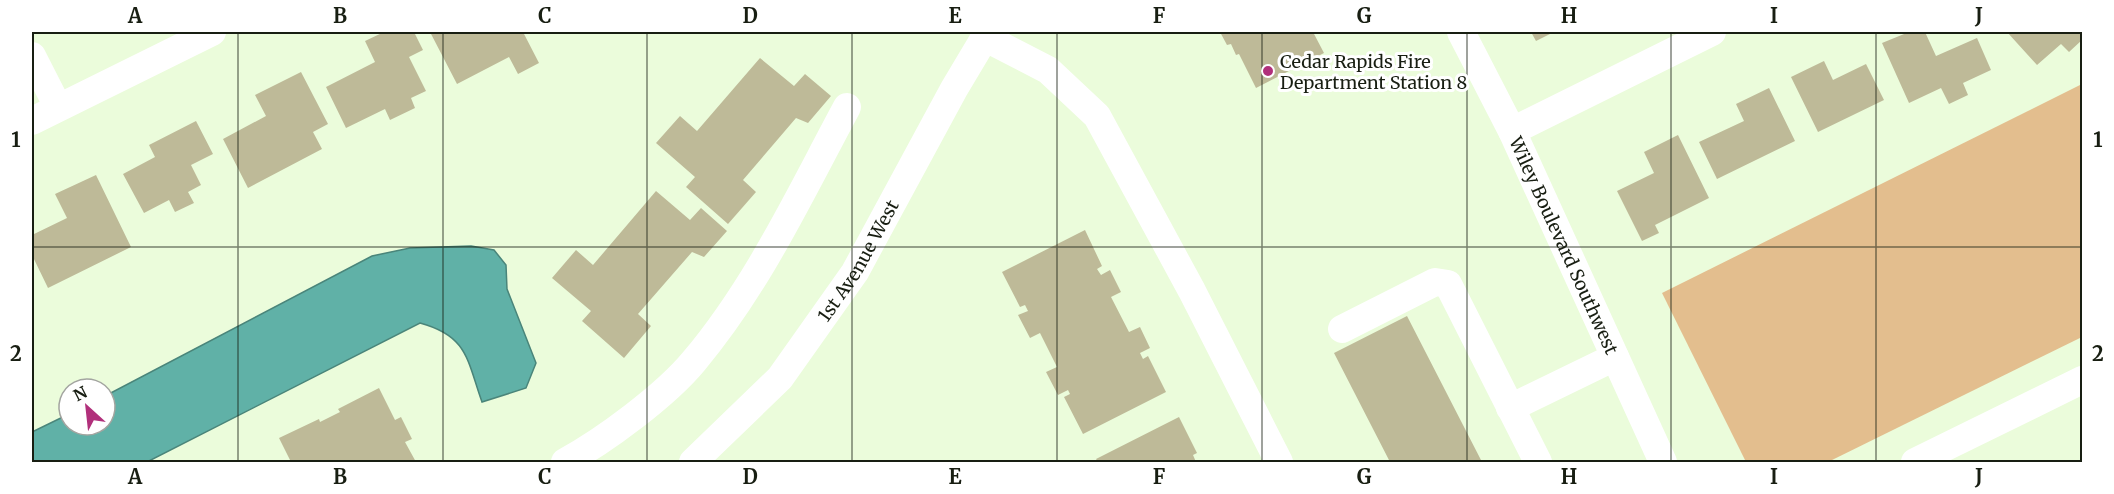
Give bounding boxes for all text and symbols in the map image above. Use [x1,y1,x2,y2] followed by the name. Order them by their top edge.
[127,3,143,28] text: A
[333,3,347,28] text: B
[538,3,552,28] text: C
[742,3,758,28] text: D
[948,3,962,28] text: E
[1153,3,1166,28] text: F
[1357,3,1372,28] text: G
[1561,3,1577,28] text: H
[1770,3,1778,28] text: I
[1974,3,1983,28] text: J
[1280,50,1467,94] place label: Cedar Rapids Fire Department Station 8
[1261,64,1275,78] marker: Cedar Rapids Fire Department Station 8
[11,127,21,152] text: 1
[2093,127,2103,152] text: 1
[1504,132,1624,358] street label: Wiley Boulevard Southwest
[812,196,903,326] street label: 1st Avenue West
[10,341,22,366] text: 2
[2092,341,2104,366] text: 2
[57,377,117,437] north arrow
[70,382,91,405] text: N
[127,464,143,489] text: A
[333,464,347,489] text: B
[538,464,552,489] text: C
[742,464,758,489] text: D
[948,464,962,489] text: E
[1153,464,1166,489] text: F
[1357,464,1372,489] text: G
[1561,464,1577,489] text: H
[1770,464,1778,489] text: I
[1974,464,1983,489] text: J

